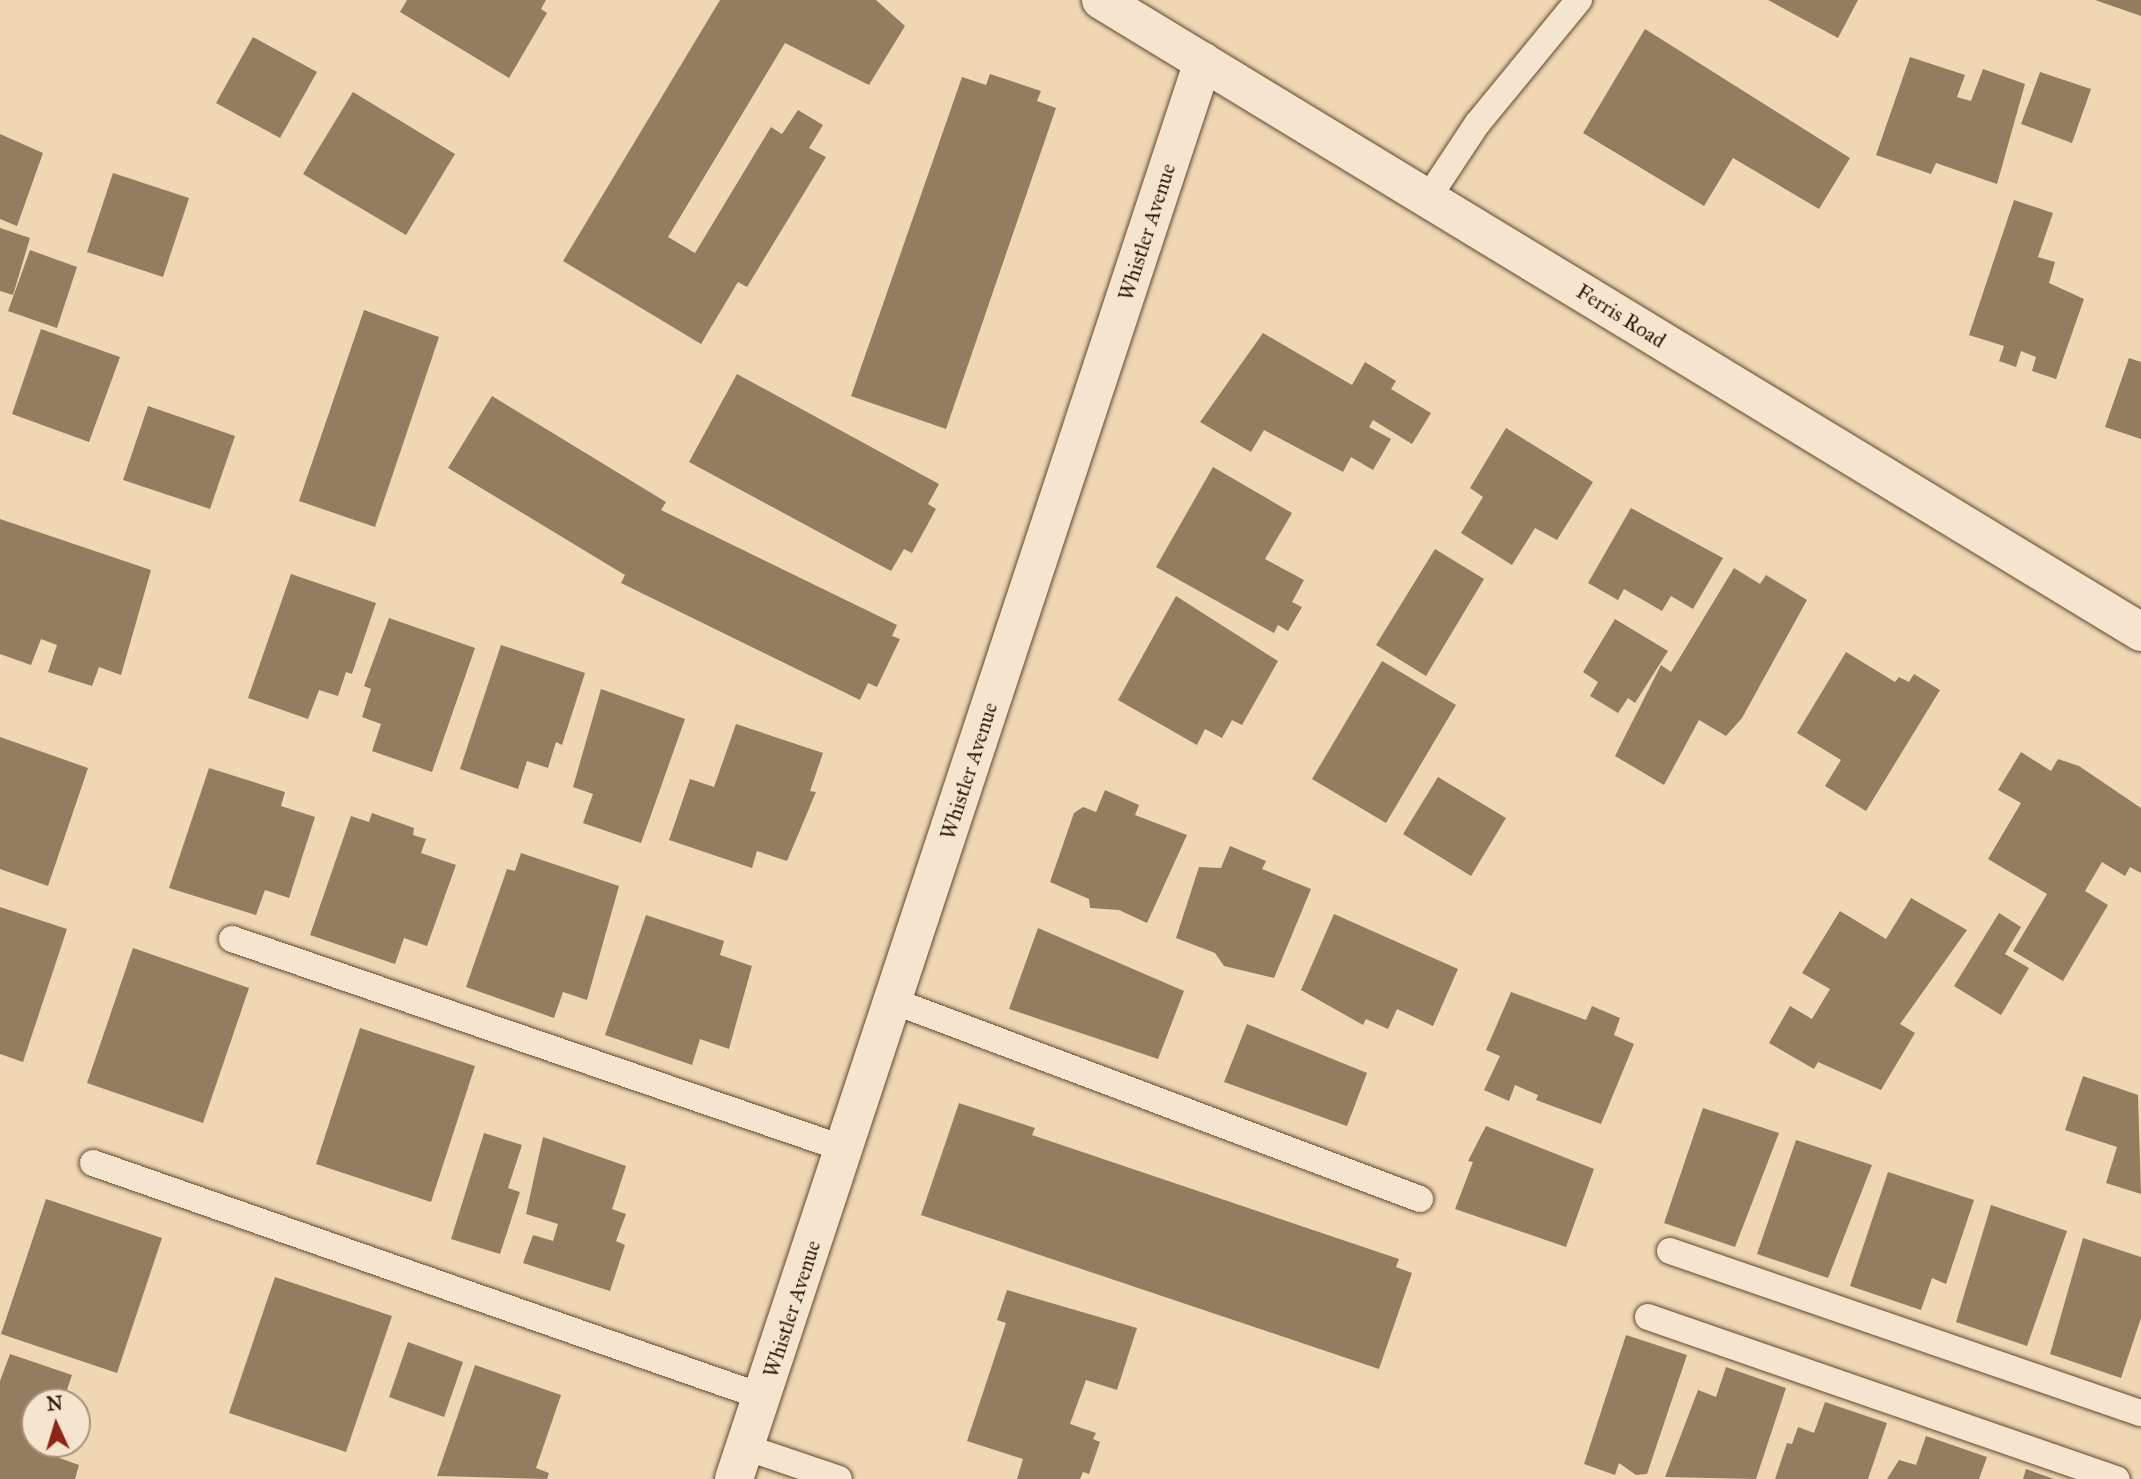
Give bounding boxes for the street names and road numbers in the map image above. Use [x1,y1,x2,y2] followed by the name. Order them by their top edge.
[1113,160,1181,304] street label: Whistler Avenue
[1572,279,1670,353] street label: Ferris Road
[935,699,1003,843] street label: Whistler Avenue
[758,1237,826,1381] street label: Whistler Avenue

